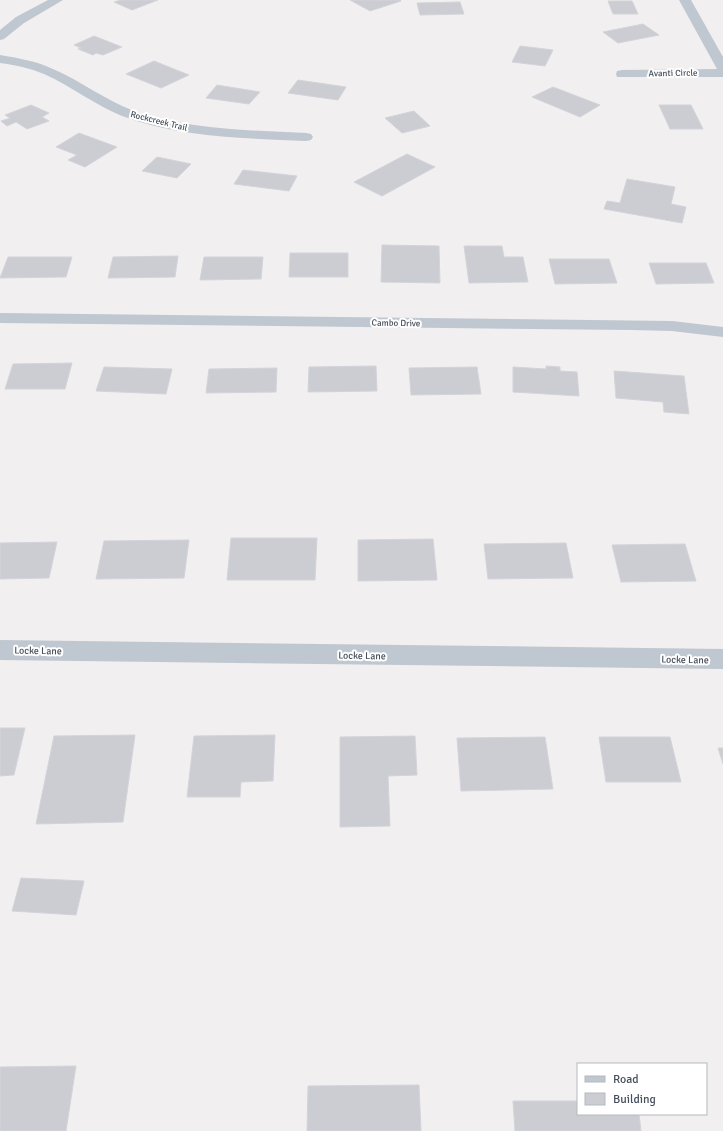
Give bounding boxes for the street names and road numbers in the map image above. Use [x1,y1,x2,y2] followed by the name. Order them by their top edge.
[648,68,698,79] street label: Avanti Circle
[129,109,189,134] street label: Rockcreek Trail
[372,318,421,329] street label: Cambo Drive
[14,645,62,657] street label: Locke Lane
[338,650,386,662] street label: Locke Lane
[661,654,709,666] street label: Locke Lane

